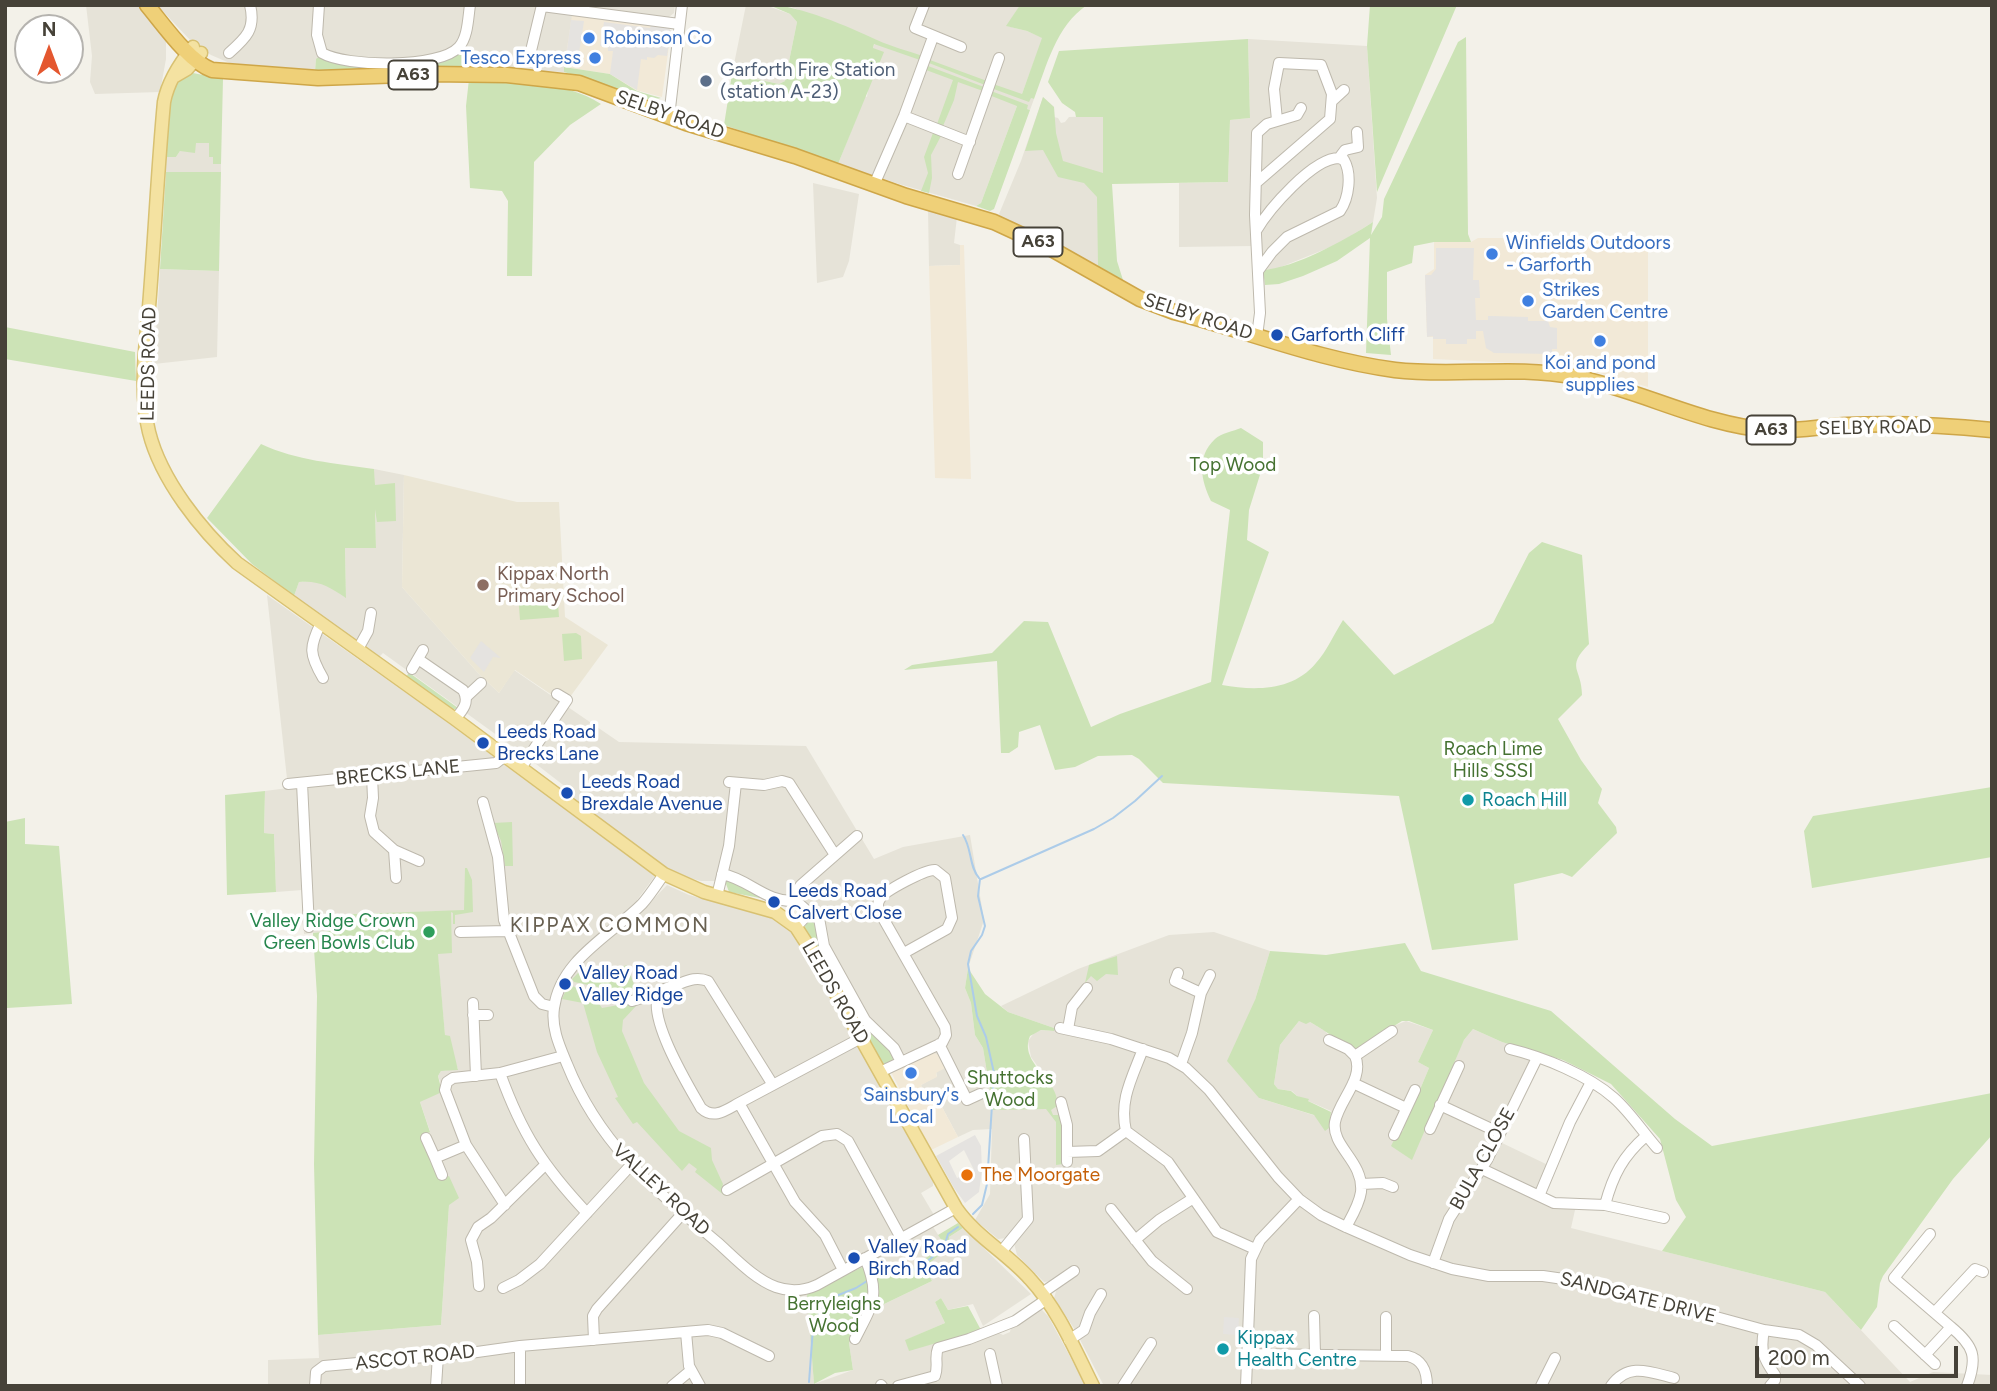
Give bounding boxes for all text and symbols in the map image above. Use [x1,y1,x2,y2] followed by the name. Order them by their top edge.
[14,14,84,84] north arrow
[42,18,56,41] text: N
[603,27,712,49] place label: Robinson Co
[581,30,597,46] marker: Robinson Co
[460,47,581,69] place label: Tesco Express
[587,50,603,66] marker: Tesco Express
[720,59,895,103] place label: Garforth Fire Station (station A-23)
[388,60,438,90] road number: A63
[698,73,714,89] marker: Garforth Fire Station (station A-23)
[613,86,727,144] street label: SELBY ROAD
[1014,228,1062,256] road number: A63
[1506,232,1671,276] place label: Winfields Outdoors - Garforth
[1484,246,1500,262] marker: Winfields Outdoors - Garforth
[1542,279,1668,323] place label: Strikes Garden Centre
[1141,289,1255,345] street label: SELBY ROAD
[1520,293,1536,309] marker: Strikes Garden Centre
[137,307,161,421] street label: LEEDS ROAD
[1291,324,1405,346] place label: Garforth Cliff
[1269,327,1285,343] marker: Garforth Cliff
[1592,333,1608,349] marker: Koi and pond supplies
[1544,352,1656,396] place label: Koi and pond supplies
[1746,416,1796,444] road number: A63
[1818,416,1932,440] street label: SELBY ROAD
[1190,454,1276,476] park label: Top Wood
[497,563,624,607] place label: Kippax North Primary School
[475,577,491,593] marker: Kippax North Primary School
[497,721,599,765] place label: Leeds Road Brecks Lane
[475,735,491,751] marker: Leeds Road Brecks Lane
[1443,738,1543,782] park label: Roach Lime Hills SSSI
[335,755,461,791] street label: BRECKS LANE
[581,771,723,815] place label: Leeds Road Brexdale Avenue
[559,785,575,801] marker: Leeds Road Brexdale Avenue
[1482,789,1567,811] place label: Roach Hill
[1460,792,1476,808] marker: Roach Hill
[788,880,902,924] place label: Leeds Road Calvert Close
[766,894,782,910] marker: Leeds Road Calvert Close
[250,910,415,954] place label: Valley Ridge Crown Green Bowls Club
[511,913,709,939] district label: KIPPAX COMMON
[421,924,437,940] marker: Valley Ridge Crown Green Bowls Club
[797,938,873,1048] street label: LEEDS ROAD
[579,962,683,1006] place label: Valley Road Valley Ridge
[557,976,573,992] marker: Valley Road Valley Ridge
[903,1065,919,1081] marker: Sainsbury's Local
[967,1067,1053,1111] park label: Shuttocks Wood
[863,1084,959,1128] place label: Sainsbury's Local
[1446,1104,1520,1214] street label: BULA CLOSE
[608,1139,714,1241] street label: VALLEY ROAD
[981,1164,1100,1186] place label: The Moorgate
[959,1167,975,1183] marker: The Moorgate
[868,1236,967,1280] place label: Valley Road Birch Road
[846,1250,862,1266] marker: Valley Road Birch Road
[1558,1268,1718,1328] street label: SANDGATE DRIVE
[787,1293,881,1337] park label: Berryleighs Wood
[1237,1327,1357,1371] place label: Kippax Health Centre
[1759,1332,1962,1376] scale bar
[354,1340,476,1376] street label: ASCOT ROAD
[1215,1341,1231,1357] marker: Kippax Health Centre
[1768,1345,1830,1370] text: 200 m

